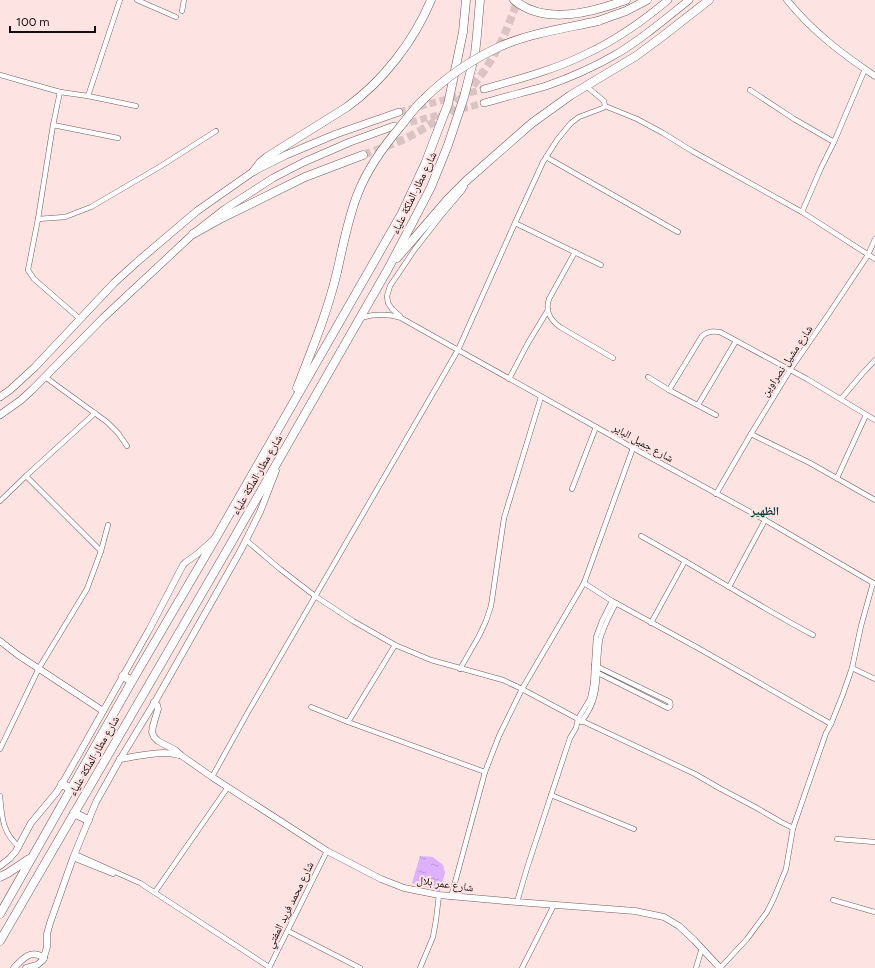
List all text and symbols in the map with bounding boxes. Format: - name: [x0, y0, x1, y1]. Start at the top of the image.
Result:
- scale bar: [10, 8, 95, 34]
- text: 100 m: [16, 15, 50, 29]
- street label: شارع مطار الملكة علياء: [388, 150, 440, 236]
- street label: شارع مشيل نصراوين: [758, 323, 816, 399]
- street label: شارع جميل الباير: [609, 420, 676, 465]
- street label: شارع مطار الملكة علياء: [229, 433, 285, 517]
- district label: الظهير: [750, 504, 779, 518]
- street label: شارع مطار الملكة علياء: [66, 714, 122, 798]
- street label: شارع محمد فريد المفتي: [263, 860, 318, 951]
- street label: شارع عمر بلال: [416, 874, 474, 894]

